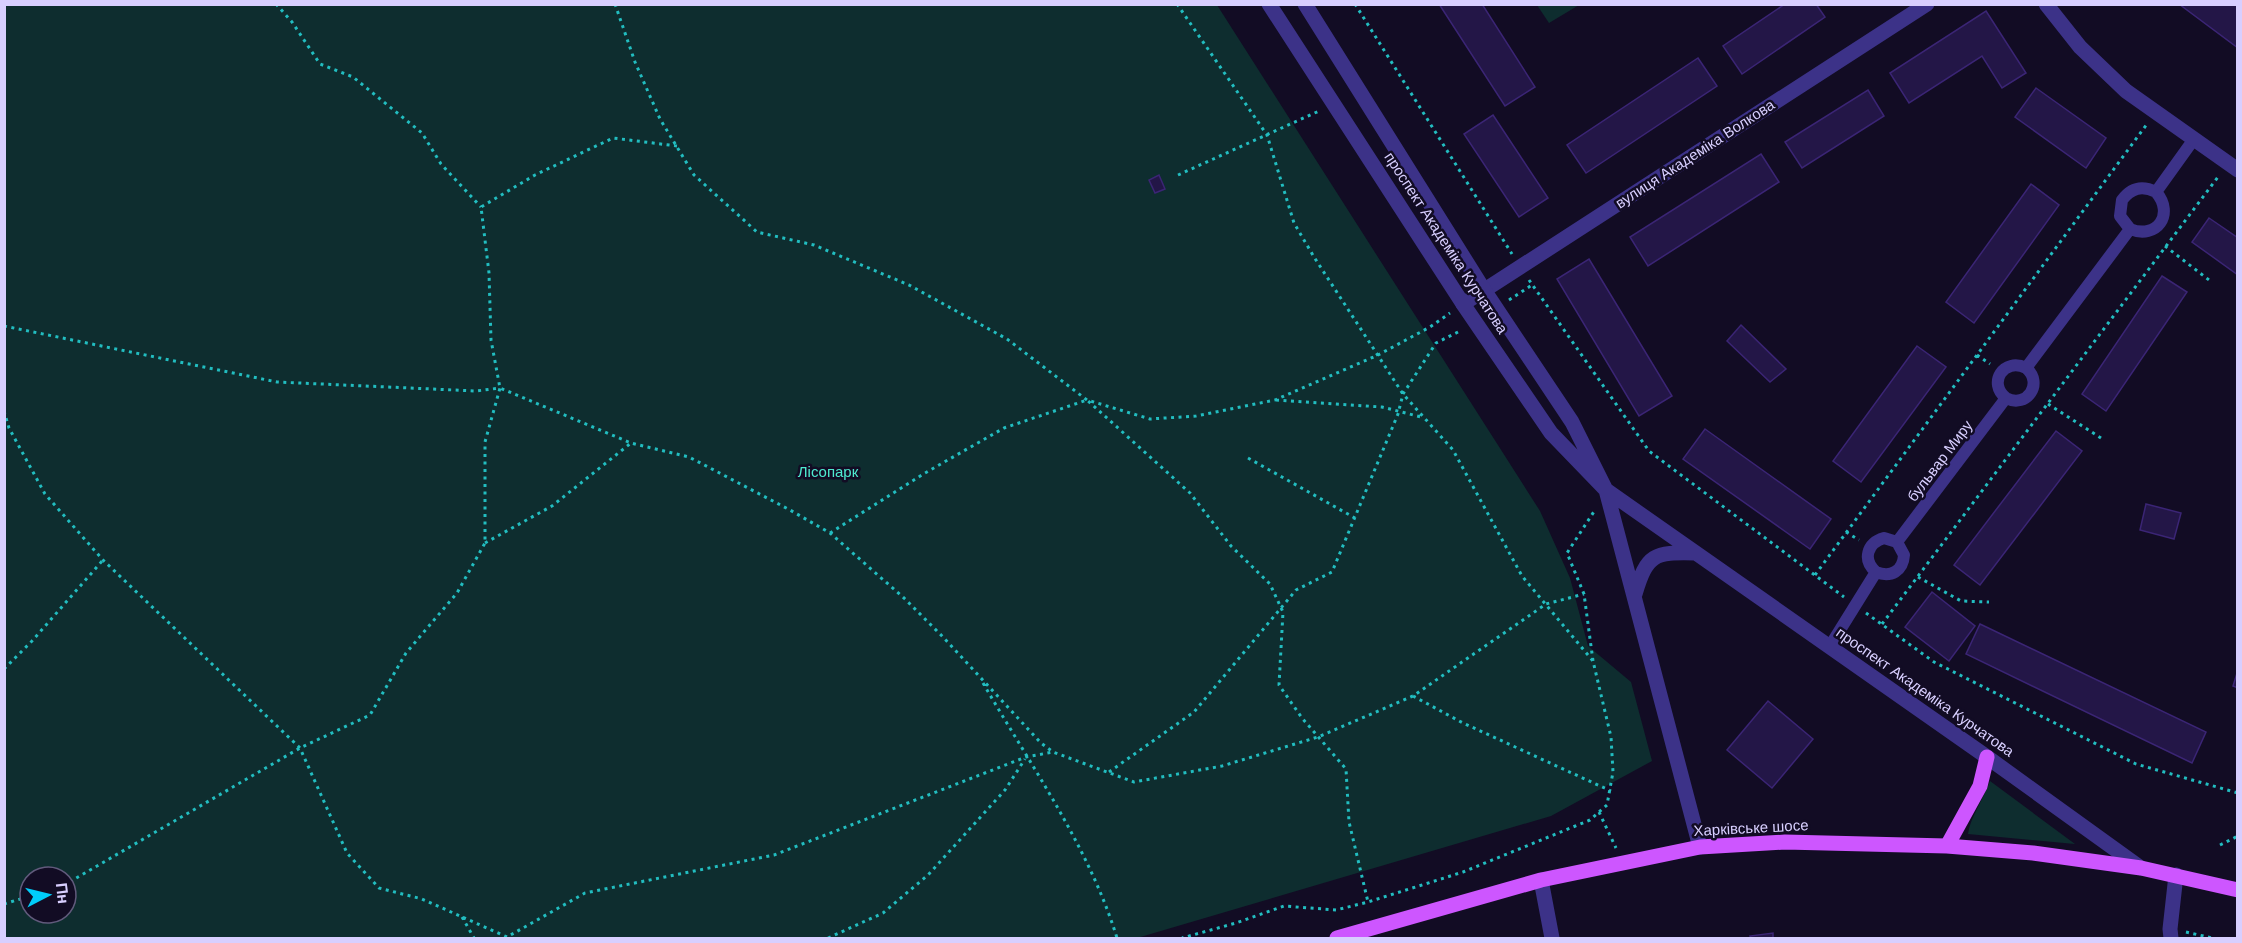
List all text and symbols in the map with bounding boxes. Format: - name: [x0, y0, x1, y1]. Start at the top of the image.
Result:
- street label: вулиця Академіка Волкова: [1612, 95, 1778, 211]
- street label: проспект Академіка Курчатова: [1381, 149, 1512, 337]
- street label: бульвар Миру: [1904, 416, 1976, 505]
- park label: Лісопарк: [798, 463, 859, 480]
- street label: проспект Академіка Курчатова: [1833, 624, 2018, 760]
- street label: Харківське шосе: [1693, 816, 1809, 839]
- north arrow: [18, 865, 78, 925]
- text: Пн: [53, 882, 72, 905]

